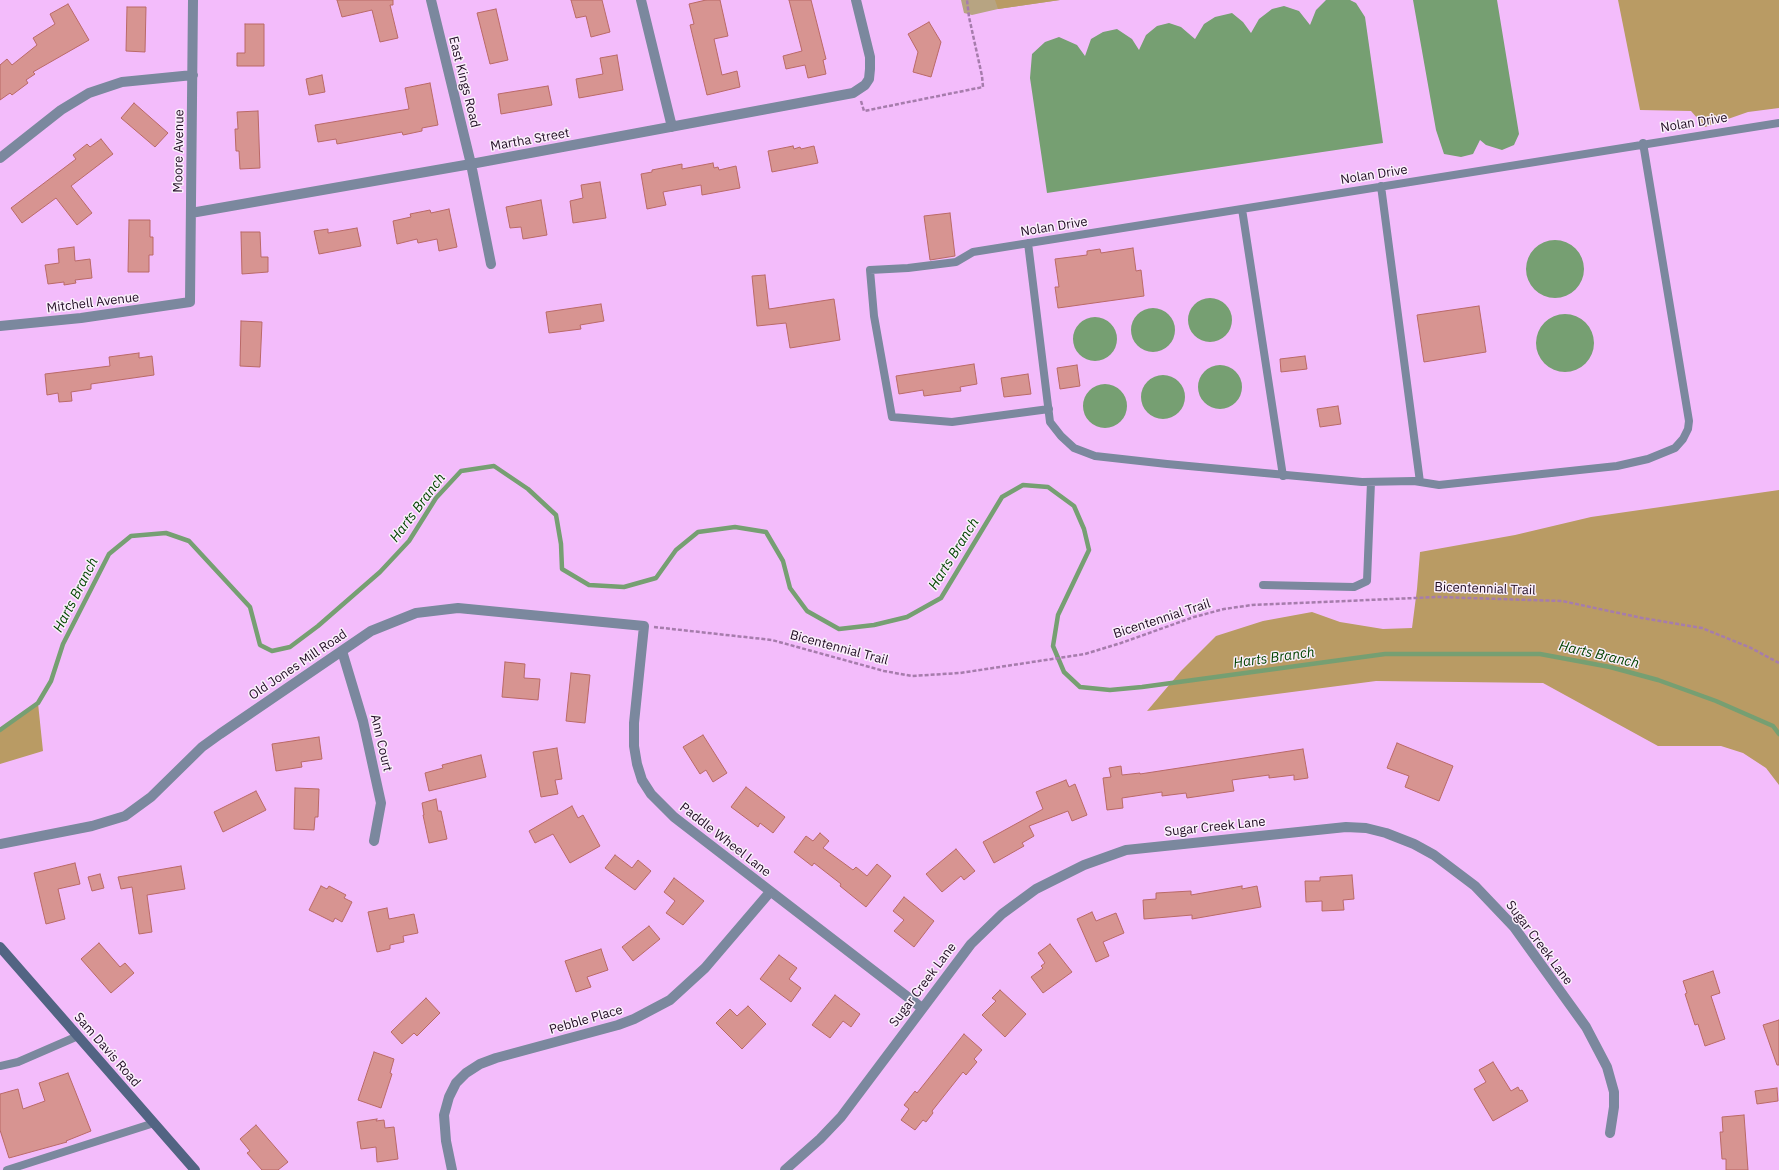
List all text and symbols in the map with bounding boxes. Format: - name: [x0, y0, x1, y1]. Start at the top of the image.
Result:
- street label: East Kings Road: [445, 35, 483, 129]
- street label: Moore Avenue: [170, 109, 188, 193]
- street label: Nolan Drive: [1659, 110, 1729, 136]
- street label: Martha Street: [489, 125, 571, 155]
- street label: Nolan Drive: [1339, 162, 1409, 188]
- street label: Nolan Drive: [1019, 214, 1089, 240]
- street label: Mitchell Avenue: [46, 290, 140, 316]
- water label: Harts Branch: [387, 470, 449, 546]
- water label: Harts Branch: [925, 515, 983, 593]
- water label: Harts Branch: [50, 555, 102, 635]
- street label: Bicentennial Trail: [1434, 579, 1536, 599]
- street label: Bicentennial Trail: [1111, 596, 1213, 642]
- street label: Old Jones Mill Road: [246, 626, 350, 704]
- street label: Bicentennial Trail: [788, 627, 890, 669]
- water label: Harts Branch: [1557, 638, 1641, 672]
- water label: Harts Branch: [1232, 644, 1316, 672]
- street label: Ann Court: [367, 713, 395, 773]
- street label: Paddle Wheel Lane: [676, 800, 774, 880]
- street label: Sugar Creek Lane: [1164, 814, 1266, 840]
- street label: Sugar Creek Lane: [1502, 898, 1576, 988]
- street label: Sugar Creek Lane: [886, 940, 960, 1030]
- street label: Pebble Place: [548, 1002, 624, 1038]
- street label: Sam Davis Road: [70, 1010, 144, 1090]

